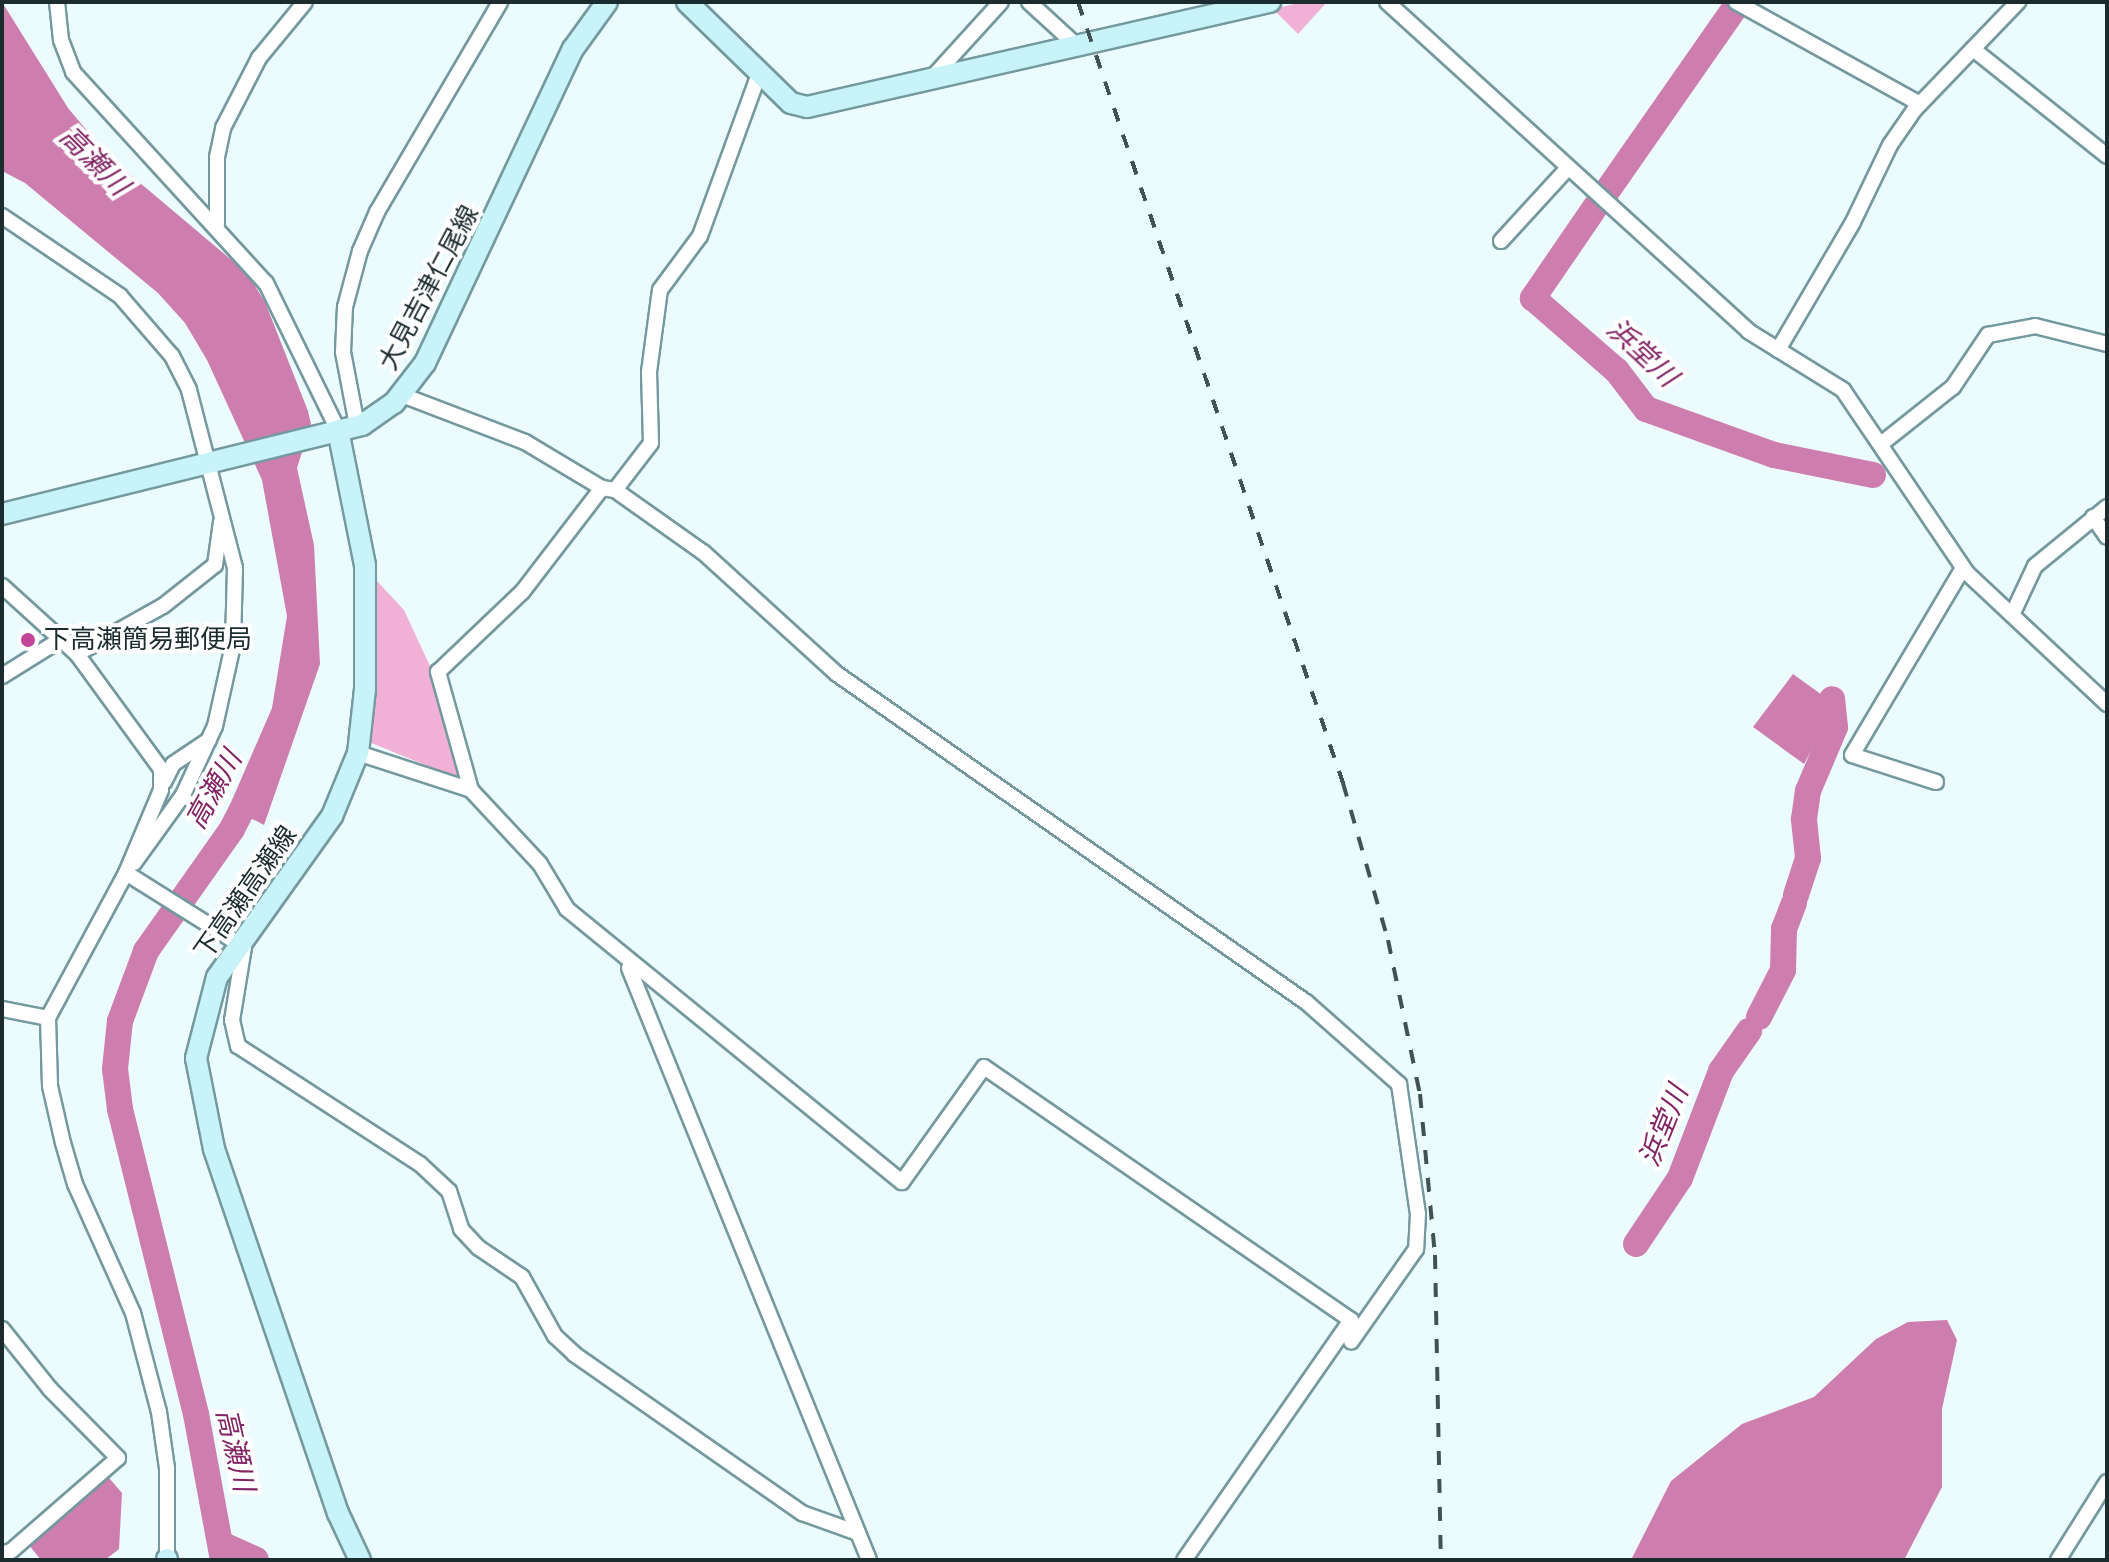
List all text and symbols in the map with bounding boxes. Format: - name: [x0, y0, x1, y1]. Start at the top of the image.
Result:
- water label: 高瀬川: [52, 119, 136, 203]
- street label: 大見吉津仁尾線: [373, 200, 485, 376]
- water label: 浜堂川: [1600, 312, 1684, 394]
- place label: 下高瀬簡易郵便局: [44, 624, 252, 656]
- marker: 下高瀬簡易郵便局: [19, 631, 37, 649]
- water label: 高瀬川: [179, 745, 249, 835]
- street label: 下高瀬高瀬線: [188, 820, 304, 966]
- water label: 浜堂川: [1633, 1081, 1695, 1171]
- water label: 高瀬川: [209, 1405, 261, 1495]

